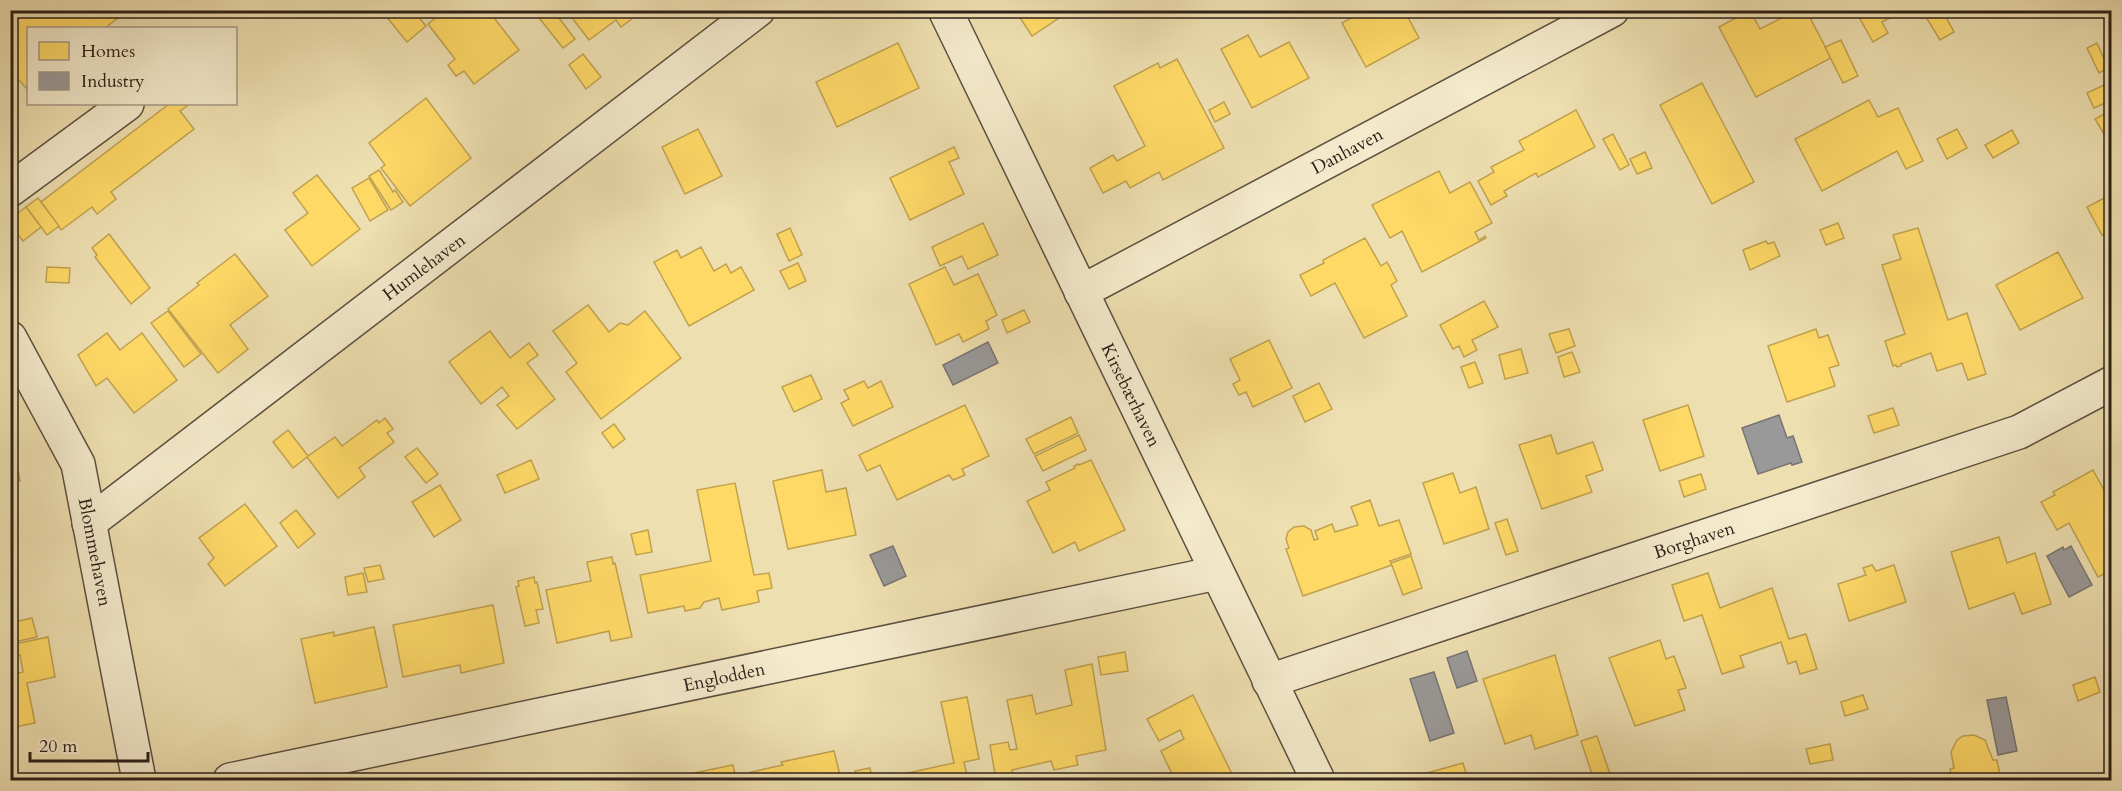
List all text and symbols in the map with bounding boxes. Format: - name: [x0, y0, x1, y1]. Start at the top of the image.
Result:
- legend: [27, 27, 237, 105]
- text: Homes: [81, 39, 135, 64]
- text: Industry: [81, 69, 145, 94]
- street label: Danhaven: [1307, 122, 1388, 181]
- street label: Humlehaven: [378, 227, 472, 307]
- street label: Kirsebærhaven: [1095, 339, 1167, 452]
- street label: Blommehaven: [72, 496, 117, 609]
- street label: Borghaven: [1650, 515, 1739, 565]
- street label: Englodden: [681, 656, 768, 698]
- scale bar: [30, 725, 148, 763]
- text: 20 m: [39, 734, 78, 759]

